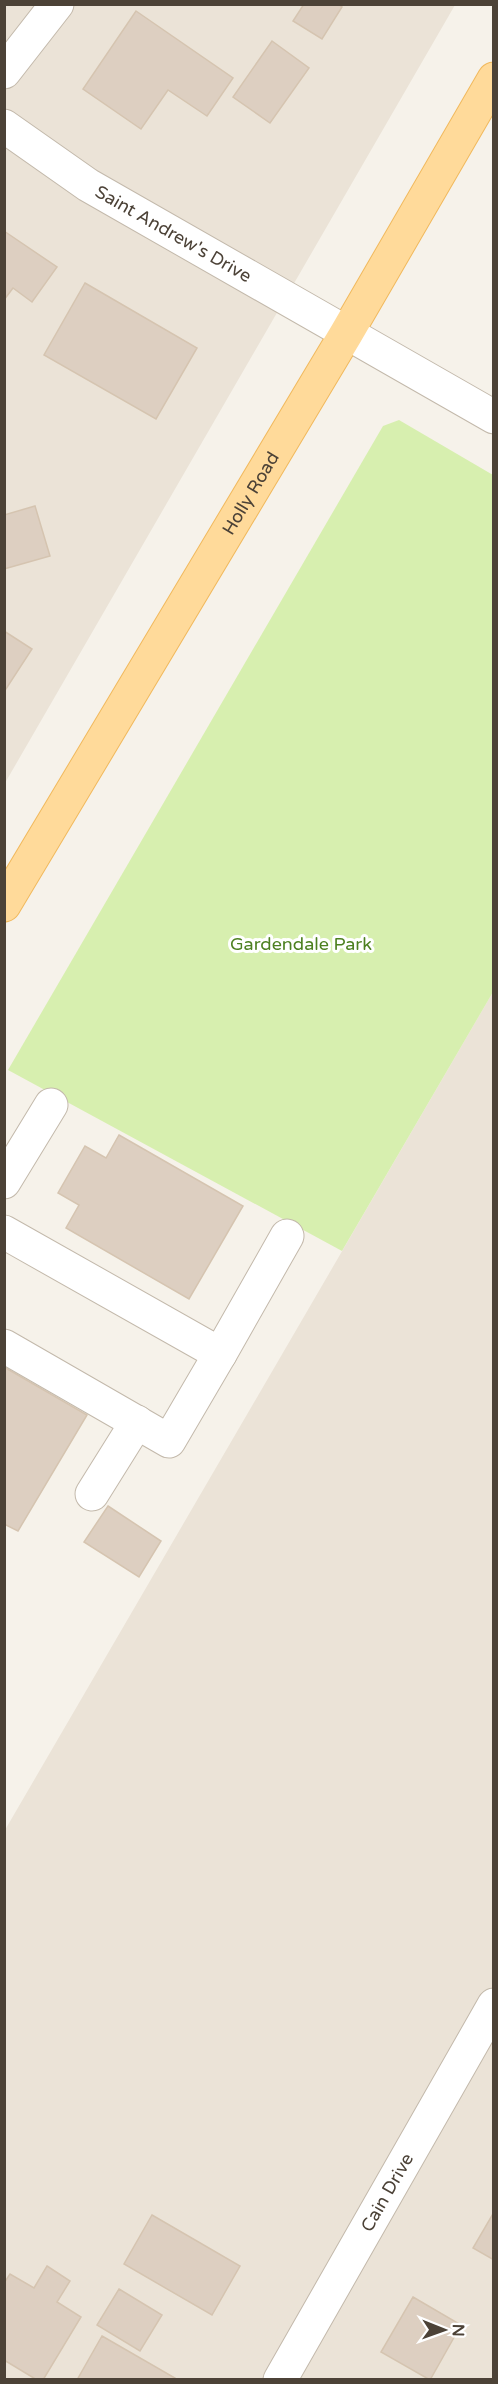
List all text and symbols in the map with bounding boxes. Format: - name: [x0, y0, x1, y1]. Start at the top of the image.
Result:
- street label: Saint Andrew's Drive: [91, 180, 255, 287]
- street label: Holly Road: [217, 448, 284, 539]
- park label: Gardendale Park: [230, 933, 372, 955]
- street label: Cain Drive: [356, 2149, 418, 2236]
- north arrow: [414, 2300, 474, 2360]
- text: N: [448, 2324, 468, 2337]

